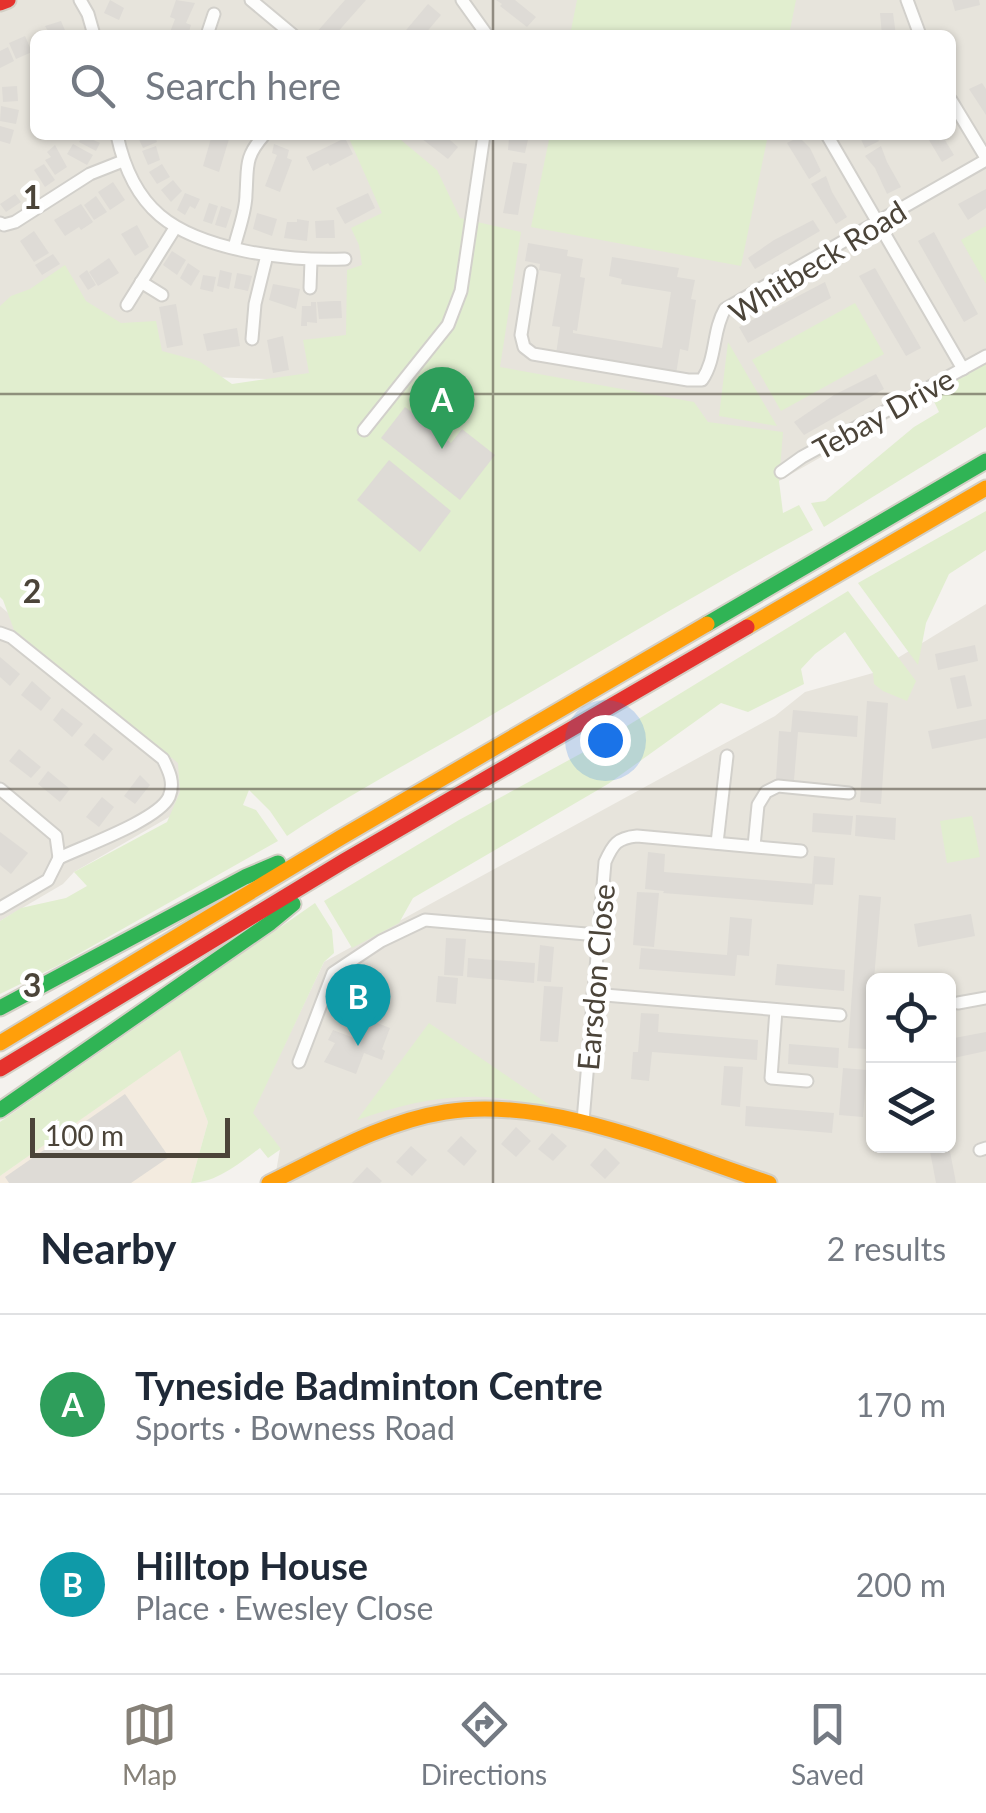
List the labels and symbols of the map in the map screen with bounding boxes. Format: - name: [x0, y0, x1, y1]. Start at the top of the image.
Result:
- text: 1: [23, 177, 41, 216]
- street label: Whitbeck Road: [722, 192, 912, 330]
- street label: Tebay Drive: [806, 360, 960, 466]
- pin: A: [410, 366, 474, 449]
- text: 2: [23, 571, 41, 610]
- your location: [580, 715, 631, 766]
- street label: Earsdon Close: [569, 882, 621, 1072]
- pin: B: [326, 964, 390, 1046]
- text: 3: [23, 965, 41, 1004]
- scale bar: [30, 1113, 230, 1158]

